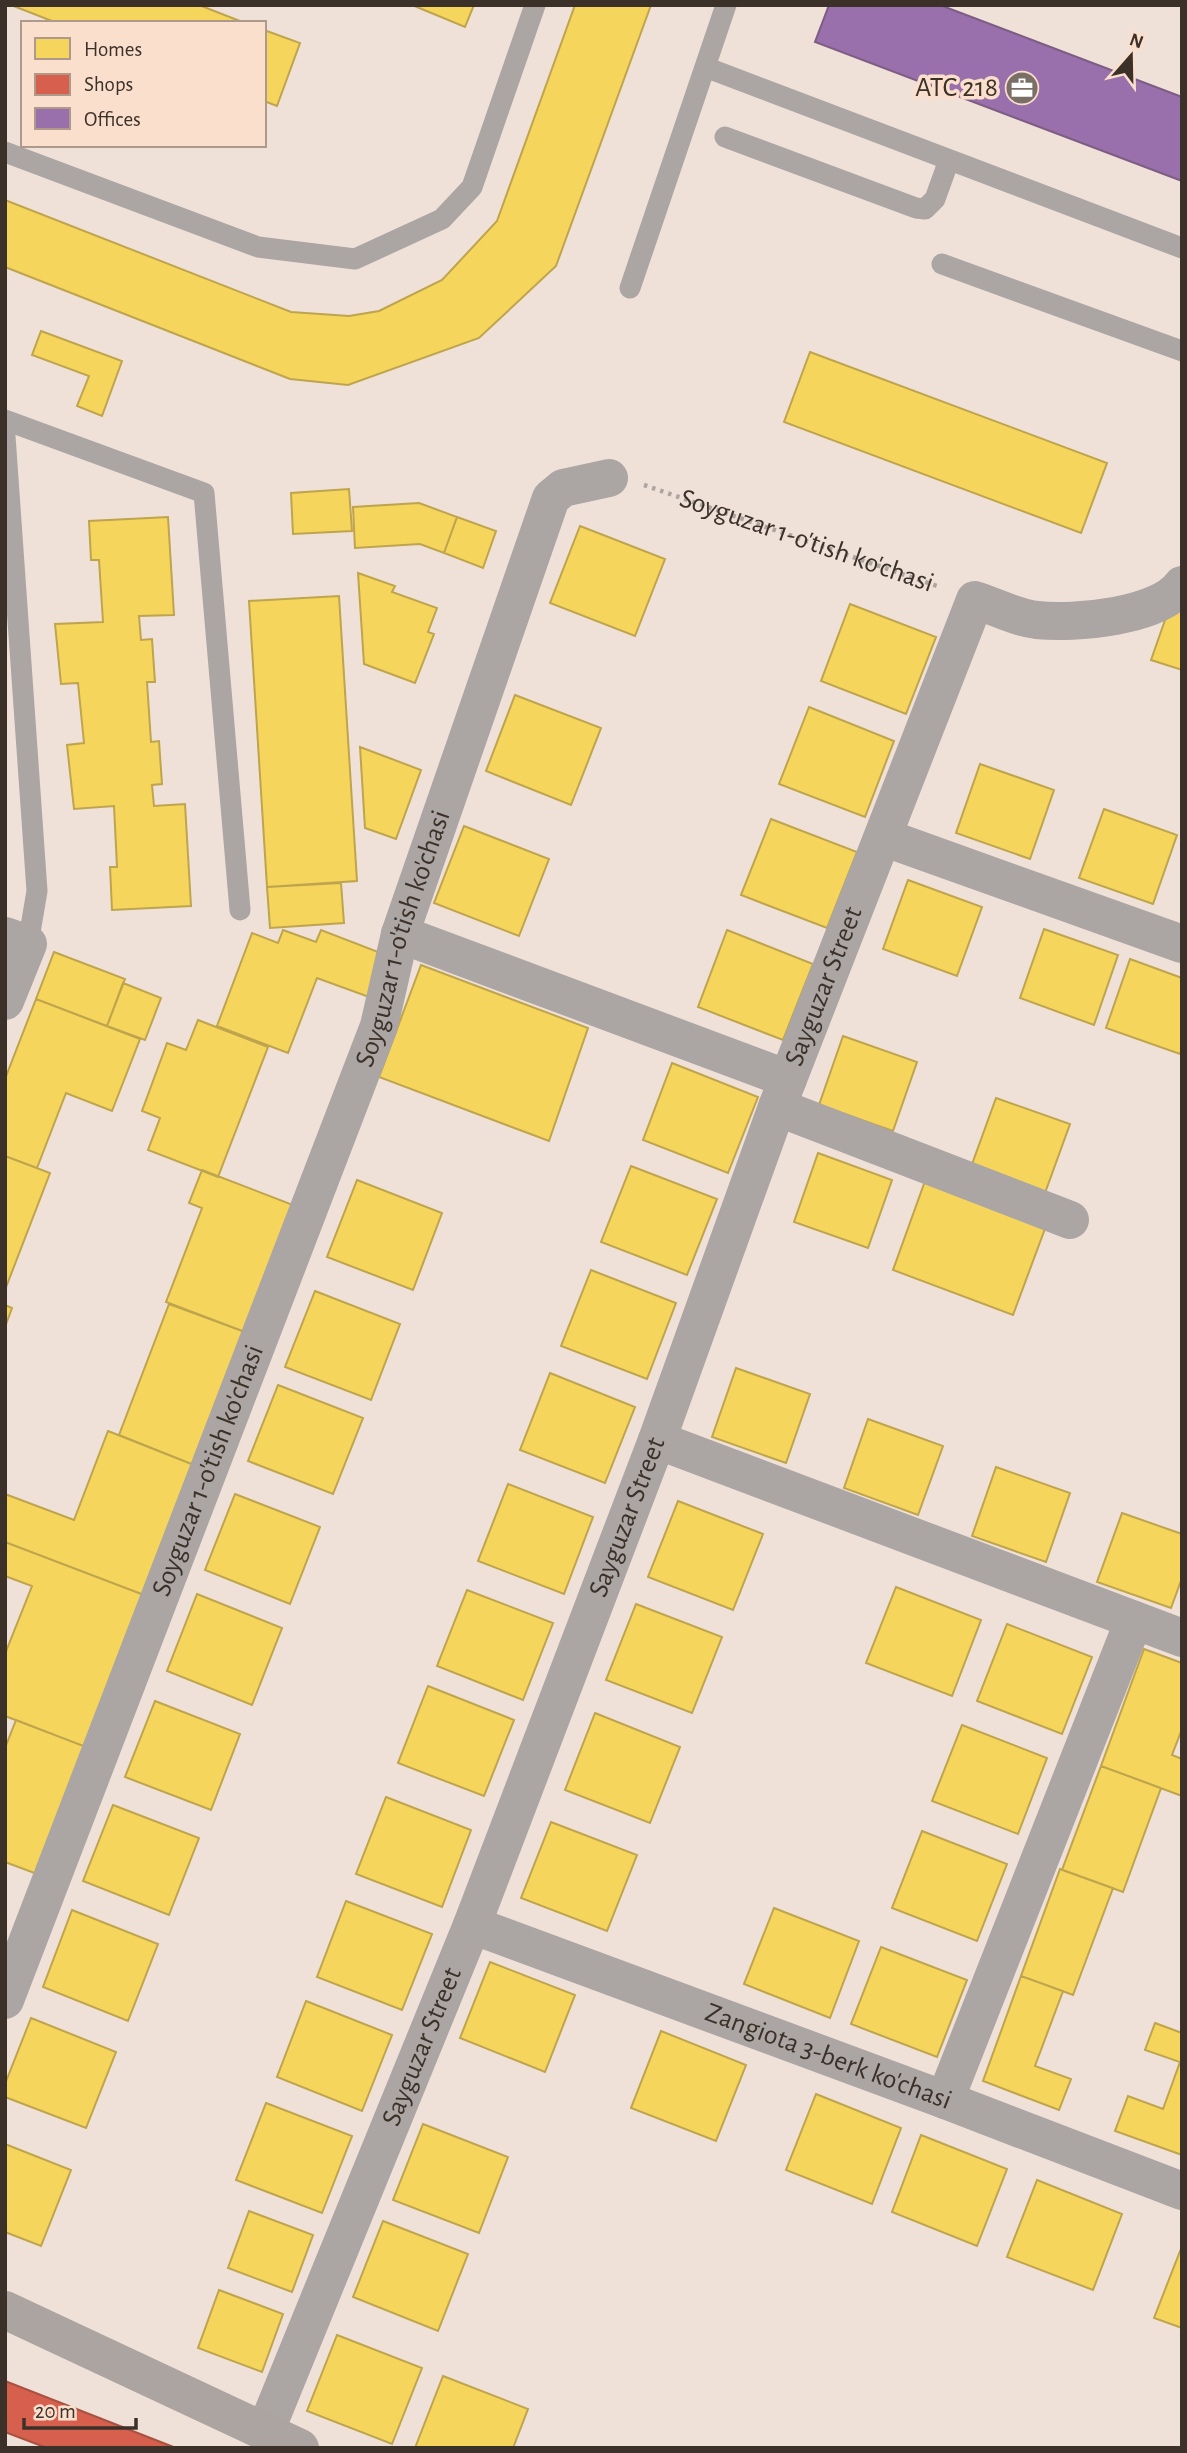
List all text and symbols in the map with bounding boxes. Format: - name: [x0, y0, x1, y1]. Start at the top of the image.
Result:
- legend: [21, 21, 266, 147]
- north arrow: [1096, 21, 1166, 91]
- text: N: [1127, 30, 1146, 53]
- text: Homes: [84, 39, 142, 60]
- office icon: АТС 218: [1003, 69, 1041, 107]
- text: Shops: [84, 74, 133, 95]
- place label: АТС 218: [915, 74, 998, 102]
- text: Offices: [84, 109, 141, 130]
- street label: Soyguzar 1-o'tish ko'chasi: [676, 484, 937, 598]
- street label: Soyguzar 1-o'tish ko'chasi: [351, 807, 456, 1071]
- street label: Sayguzar Street: [780, 903, 868, 1070]
- street label: Soyguzar 1-o'tish ko'chasi: [147, 1341, 269, 1600]
- street label: Sayguzar Street: [584, 1434, 671, 1601]
- street label: Sayguzar Street: [377, 1964, 467, 2130]
- street label: Zangiota 3-berk ko'chasi: [702, 1999, 955, 2115]
- scale bar: [24, 2386, 136, 2430]
- text: 20 m: [35, 2401, 76, 2422]

